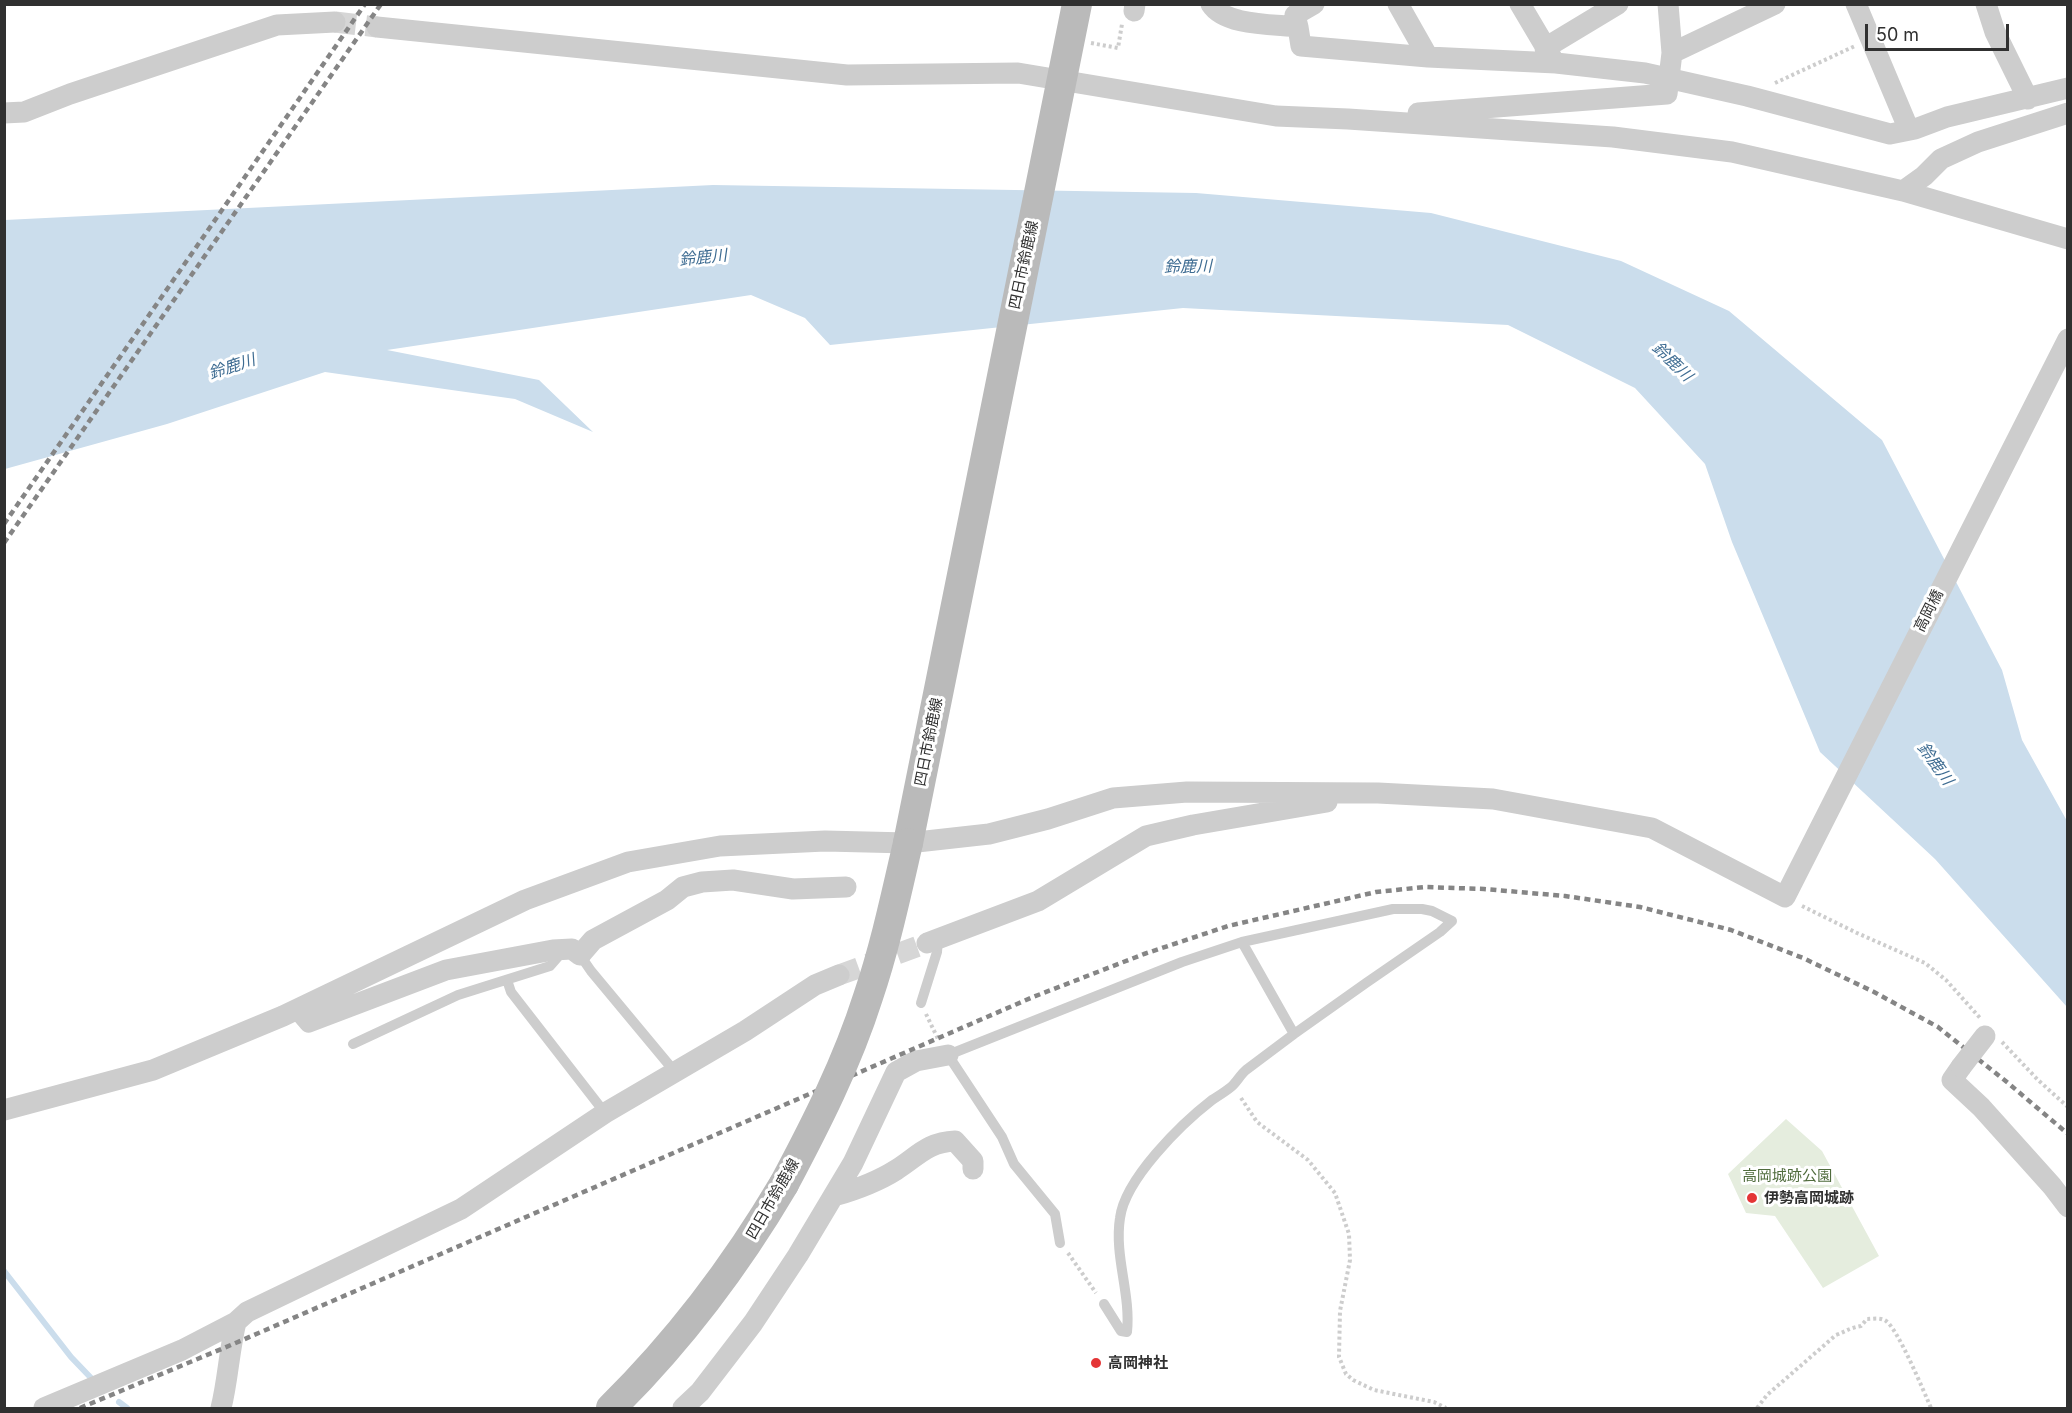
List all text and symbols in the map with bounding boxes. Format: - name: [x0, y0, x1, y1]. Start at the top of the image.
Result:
- scale bar: [1868, 12, 2012, 50]
- text: 50 m: [1876, 24, 1919, 45]
- street label: 四日市鈴鹿線: [1006, 219, 1042, 311]
- water label: 鈴鹿川: [678, 246, 728, 270]
- water label: 鈴鹿川: [1164, 257, 1212, 277]
- water label: 鈴鹿川: [1648, 338, 1696, 386]
- water label: 鈴鹿川: [206, 350, 258, 384]
- street label: 高岡橋: [1911, 587, 1947, 635]
- street label: 四日市鈴鹿線: [912, 696, 946, 788]
- water label: 鈴鹿川: [1913, 739, 1957, 789]
- street label: 四日市鈴鹿線: [743, 1156, 803, 1242]
- park label: 高岡城跡公園: [1742, 1167, 1832, 1185]
- place label: 伊勢高岡城跡: [1764, 1189, 1854, 1207]
- marker: 伊勢高岡城跡: [1745, 1191, 1759, 1205]
- place label: 高岡神社: [1108, 1354, 1168, 1372]
- marker: 高岡神社: [1089, 1356, 1103, 1370]

